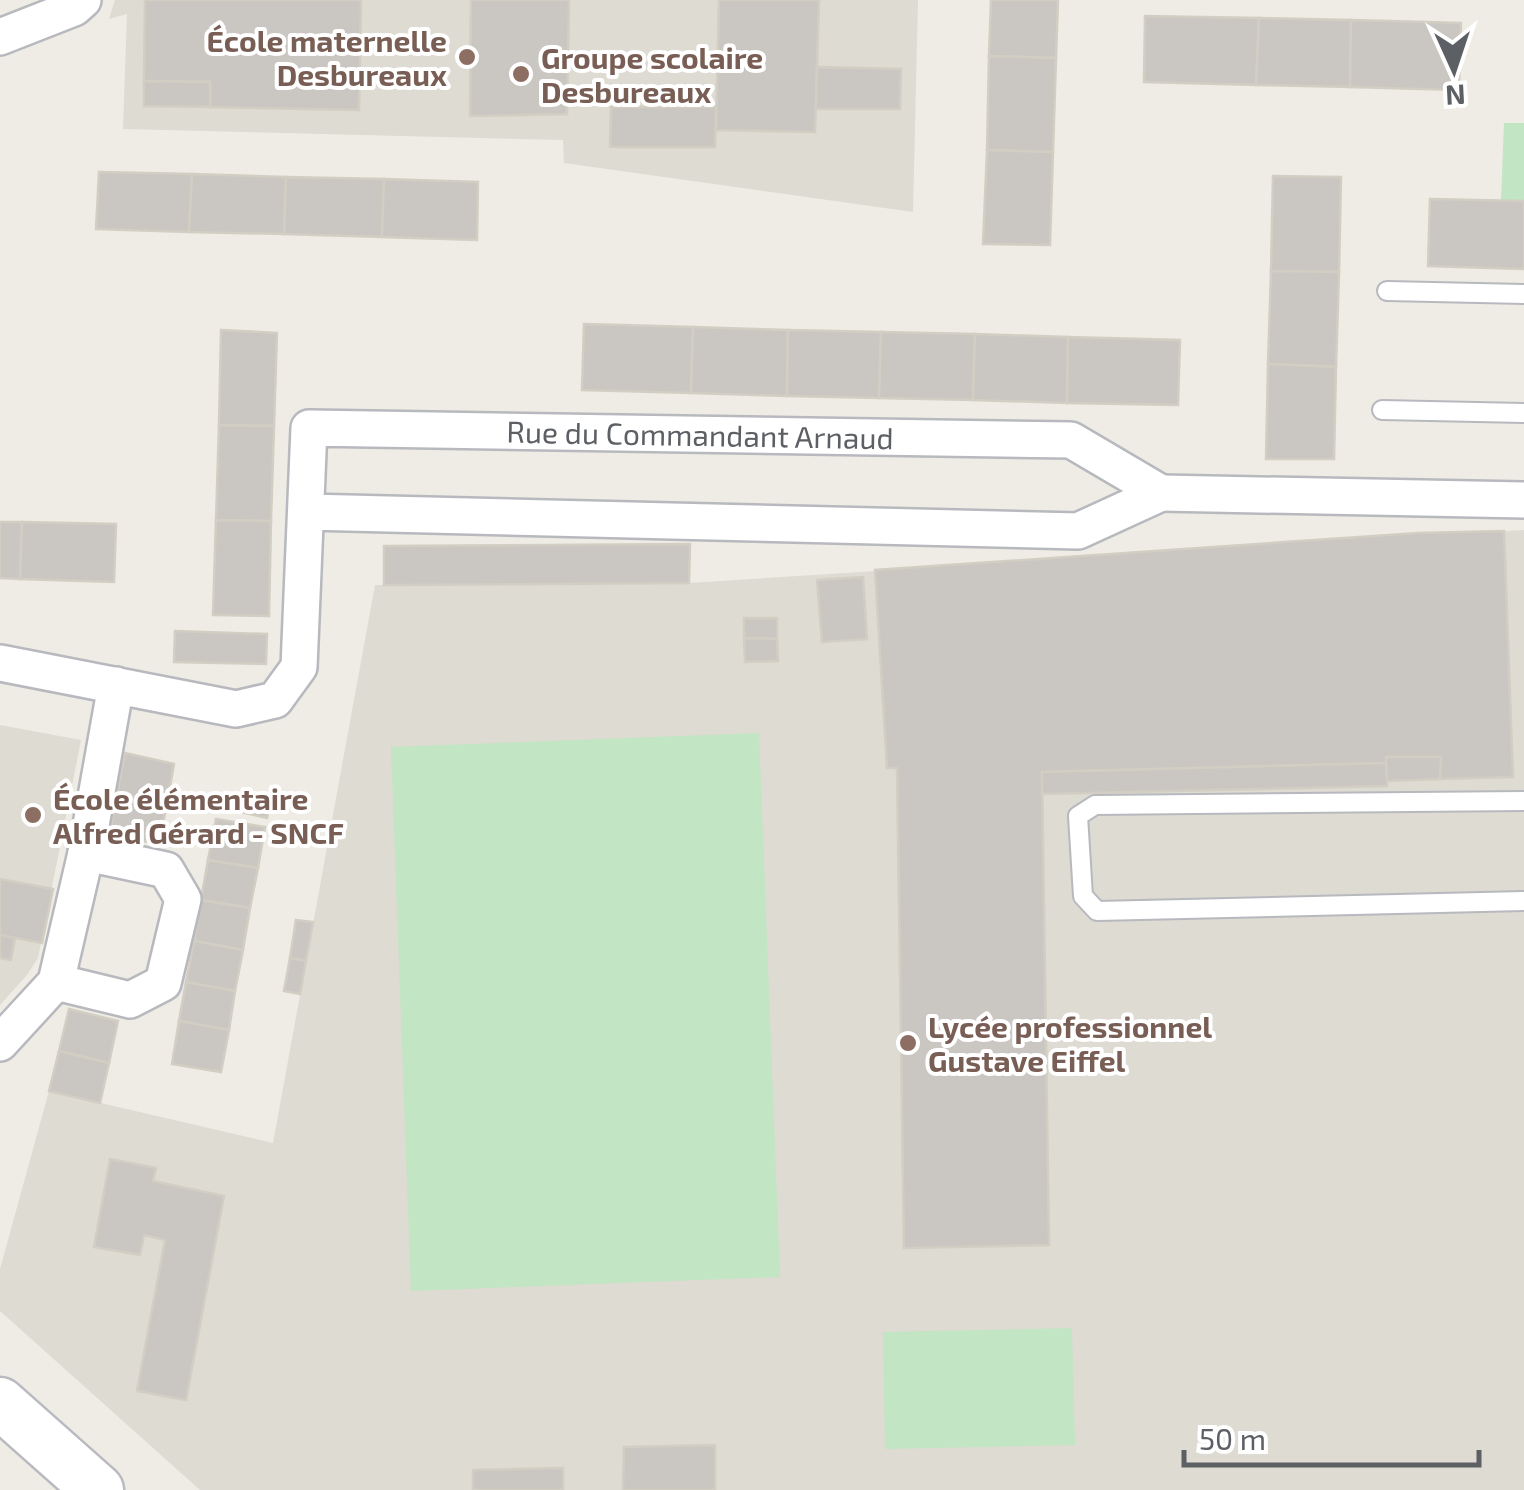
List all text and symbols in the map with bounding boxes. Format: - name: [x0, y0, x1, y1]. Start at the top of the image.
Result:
- north arrow: [1404, 20, 1504, 120]
- place label: École maternelle Desbureaux: [207, 22, 447, 92]
- place label: Groupe scolaire Desbureaux: [541, 39, 763, 109]
- marker: École maternelle Desbureaux: [456, 46, 478, 68]
- marker: Groupe scolaire Desbureaux: [510, 63, 532, 85]
- text: N: [1444, 78, 1466, 113]
- street label: Rue du Commandant Arnaud: [506, 413, 894, 455]
- place label: École élémentaire Alfred Gérard - SNCF: [53, 780, 344, 850]
- marker: École élémentaire Alfred Gérard - SNCF: [22, 804, 44, 826]
- place label: Lycée professionnel Gustave Eiffel: [928, 1008, 1212, 1078]
- marker: Lycée professionnel Gustave Eiffel: [897, 1032, 919, 1054]
- scale bar: [1184, 1405, 1479, 1467]
- text: 50 m: [1199, 1420, 1266, 1456]

